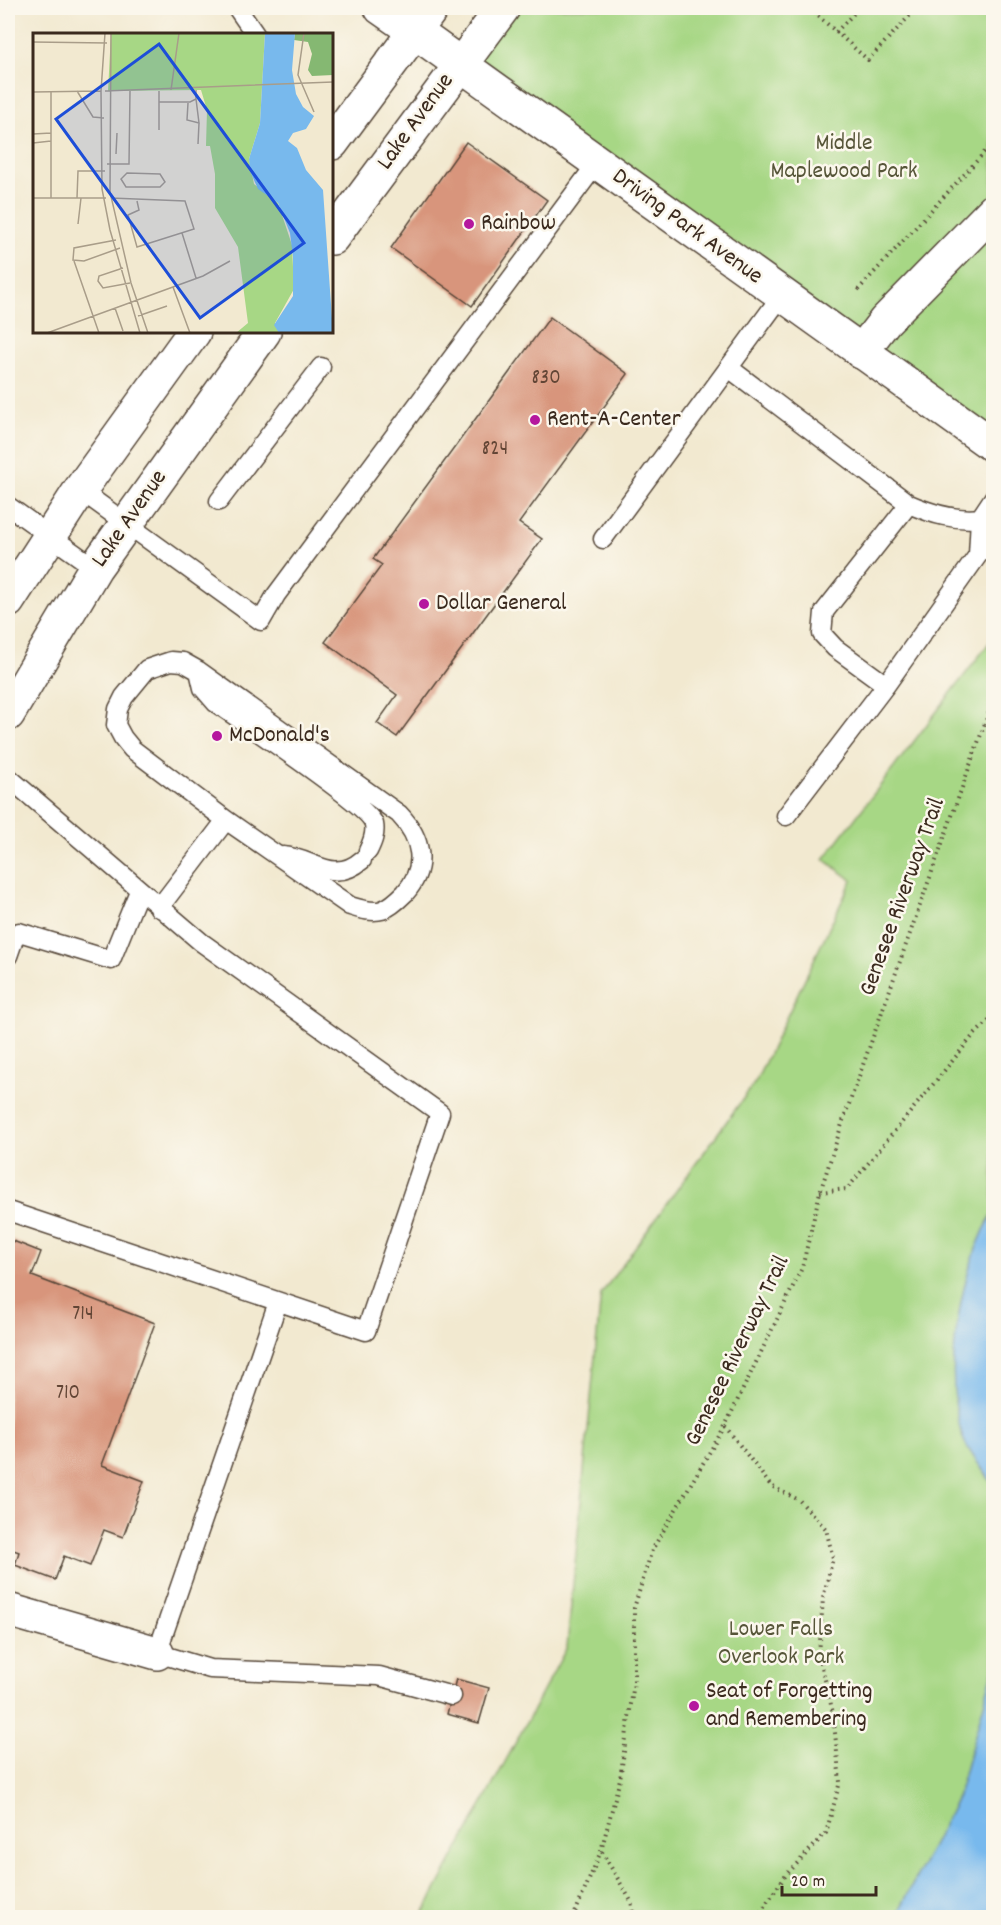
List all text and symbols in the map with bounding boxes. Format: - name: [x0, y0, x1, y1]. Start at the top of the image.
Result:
- inset map: [33, 33, 333, 333]
- street label: Lake Avenue: [369, 66, 463, 178]
- park label: Middle Maplewood Park: [770, 127, 918, 189]
- street label: Driving Park Avenue: [605, 161, 769, 293]
- place label: Rainbow: [481, 207, 556, 241]
- marker: Rainbow: [462, 217, 476, 231]
- house number: 830: [531, 364, 561, 394]
- place label: Rent-A-Center: [547, 403, 681, 437]
- marker: Rent-A-Center: [528, 413, 542, 427]
- house number: 824: [482, 435, 508, 465]
- street label: Lake Avenue: [84, 463, 176, 575]
- place label: Dollar General: [436, 587, 567, 621]
- marker: Dollar General: [417, 597, 431, 611]
- place label: McDonald's: [229, 719, 330, 753]
- marker: McDonald's: [210, 729, 224, 743]
- street label: Genesee Riverway Trail: [851, 793, 955, 1001]
- street label: Genesee Riverway Trail: [677, 1250, 799, 1452]
- house number: 714: [72, 1300, 94, 1330]
- house number: 710: [56, 1379, 80, 1409]
- park label: Lower Falls Overlook Park: [718, 1613, 844, 1675]
- place label: Seat of Forgetting and Remembering: [706, 1675, 872, 1737]
- marker: Seat of Forgetting and Remembering: [687, 1699, 701, 1713]
- scale bar: [782, 1859, 876, 1897]
- text: 20 m: [791, 1870, 825, 1895]

